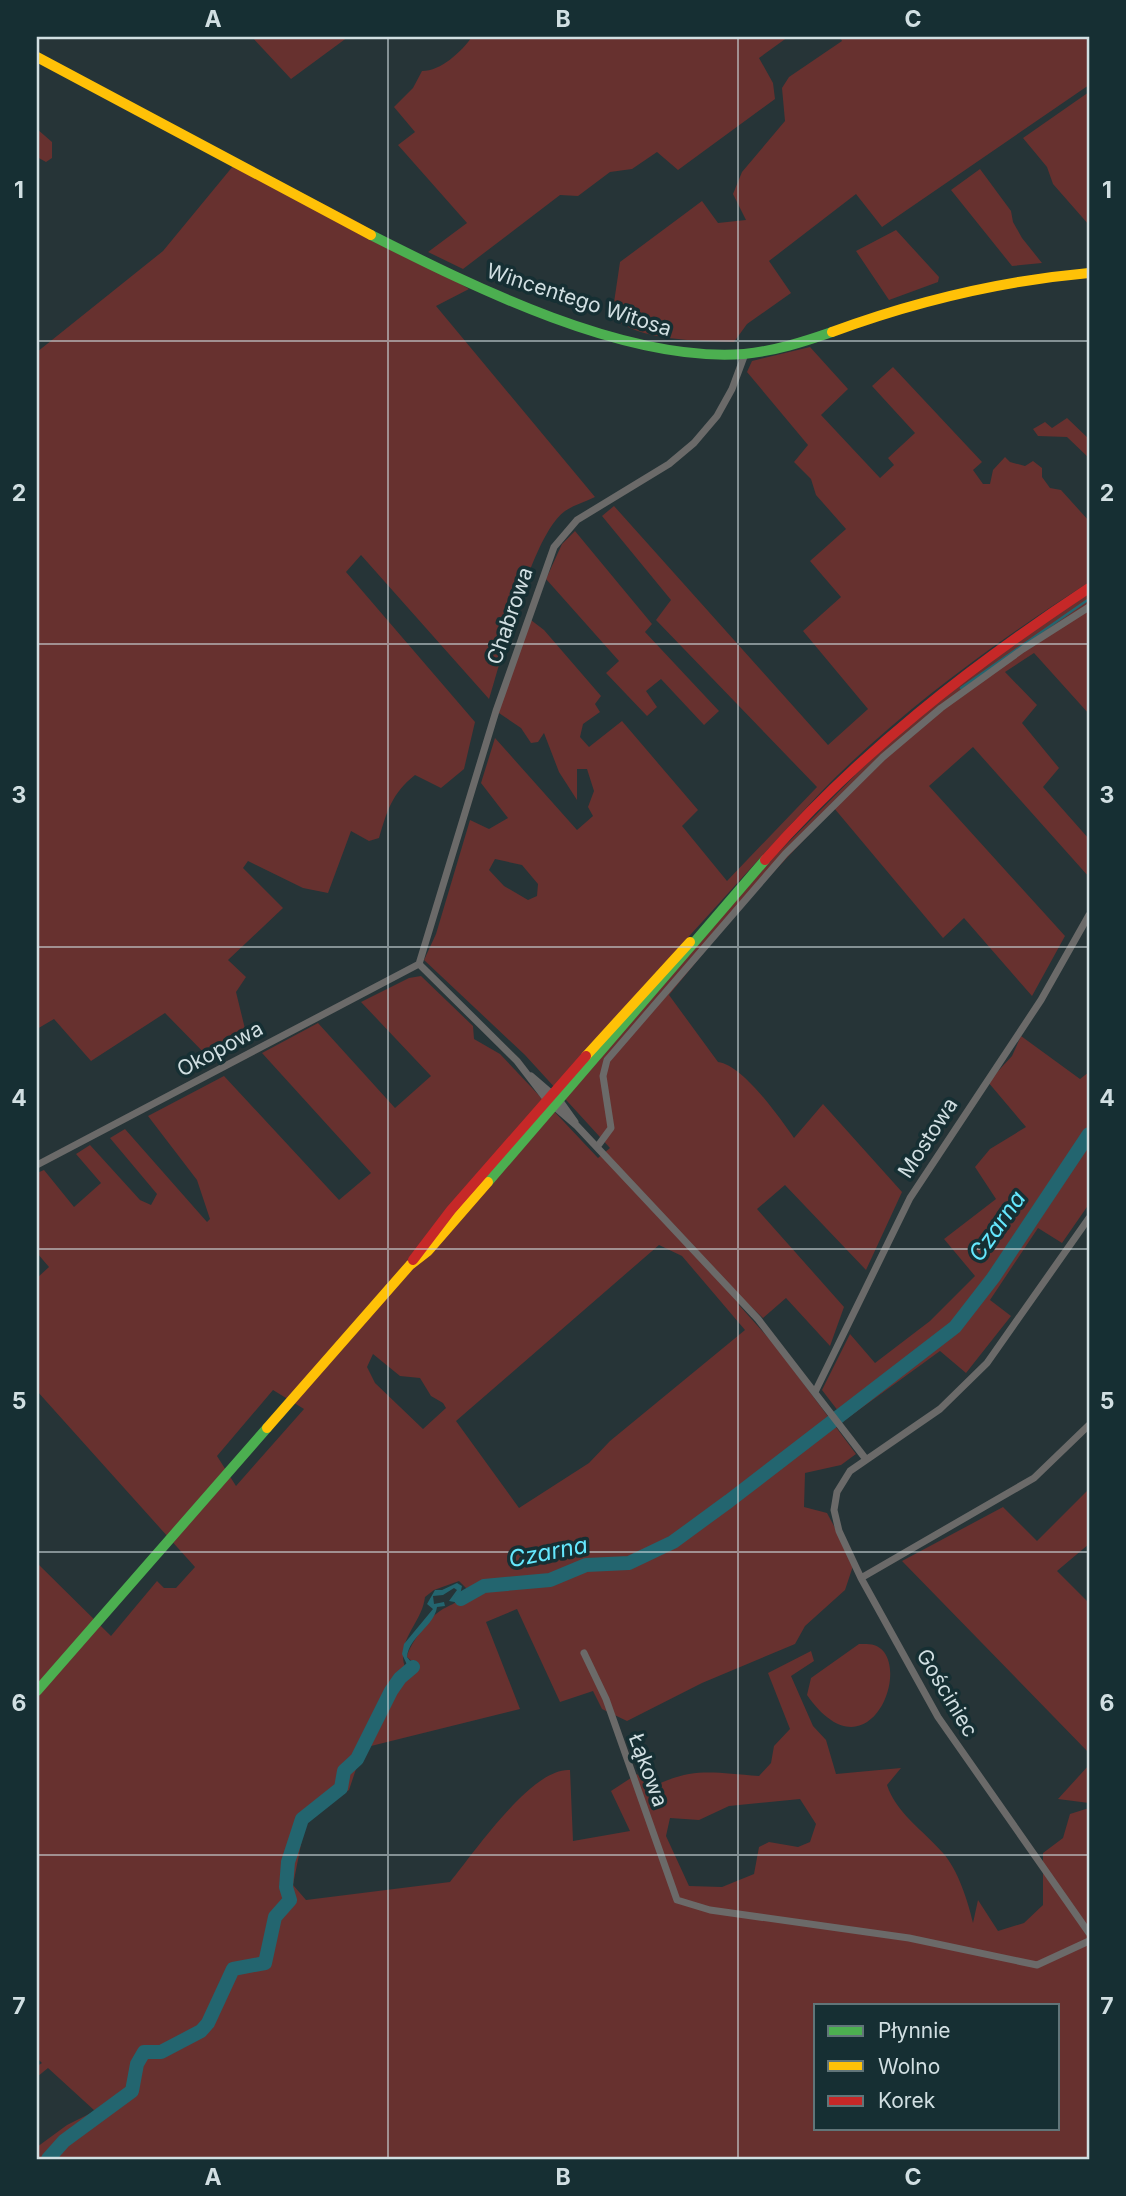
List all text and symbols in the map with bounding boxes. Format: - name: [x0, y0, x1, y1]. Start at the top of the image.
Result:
- text: A: [204, 5, 222, 33]
- text: B: [555, 5, 571, 33]
- text: C: [904, 5, 922, 33]
- text: 1: [14, 176, 24, 204]
- text: 1: [1102, 176, 1112, 204]
- street label: Wincentego Witosa: [483, 258, 675, 341]
- text: 2: [12, 479, 26, 507]
- text: 2: [1100, 479, 1114, 507]
- street label: Chabrowa: [481, 564, 538, 668]
- text: 3: [12, 781, 26, 809]
- text: 3: [1100, 781, 1114, 809]
- street label: Okopowa: [173, 1016, 267, 1082]
- text: 4: [11, 1084, 27, 1112]
- text: 4: [1099, 1084, 1115, 1112]
- street label: Mostowa: [892, 1093, 963, 1182]
- water label: Czarna: [963, 1185, 1031, 1267]
- text: 5: [12, 1387, 26, 1415]
- text: 5: [1100, 1387, 1114, 1415]
- water label: Czarna: [506, 1531, 590, 1573]
- street label: Gościniec: [911, 1644, 983, 1741]
- text: 6: [12, 1689, 26, 1717]
- text: 6: [1100, 1689, 1114, 1717]
- street label: Łąkowa: [624, 1730, 673, 1810]
- text: 7: [12, 1992, 26, 2020]
- text: 7: [1100, 1992, 1114, 2020]
- legend: [814, 2004, 1060, 2130]
- text: Płynnie: [878, 2018, 951, 2043]
- text: Wolno: [878, 2054, 940, 2079]
- text: Korek: [878, 2088, 936, 2113]
- text: A: [204, 2163, 222, 2191]
- text: B: [555, 2163, 571, 2191]
- text: C: [904, 2163, 922, 2191]

